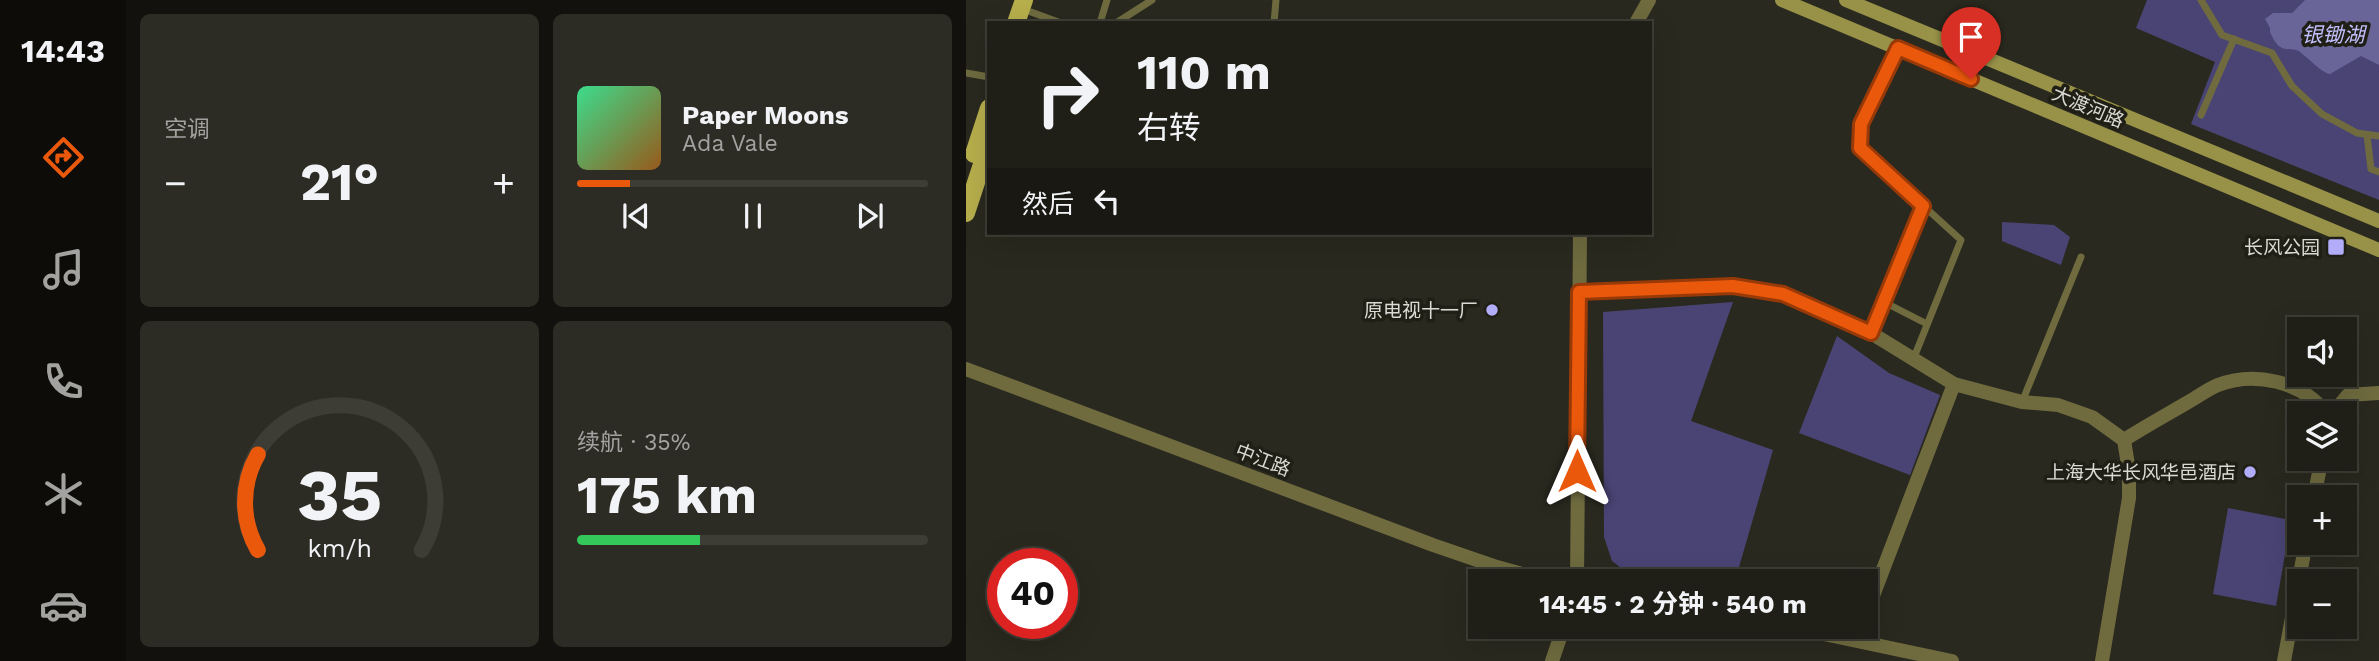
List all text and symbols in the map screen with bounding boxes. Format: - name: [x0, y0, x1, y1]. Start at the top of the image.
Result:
- pin: [1941, 7, 2001, 79]
- icon: arrive: [1952, 18, 1990, 56]
- water label: 银锄湖: [2302, 22, 2367, 47]
- text: 14:43: [21, 32, 105, 70]
- text: 110 m: [1137, 43, 1271, 101]
- icon: right: [1022, 49, 1113, 140]
- street label: 大渡河路: [2049, 82, 2127, 132]
- text: Paper Moons: [682, 100, 849, 130]
- text: 右转: [1137, 109, 1201, 147]
- text: 空调: [164, 116, 210, 143]
- text: Ada Vale: [682, 130, 778, 157]
- icon: directions: [39, 133, 88, 182]
- text: 21°: [300, 152, 379, 213]
- text: −: [164, 161, 187, 205]
- text: +: [492, 161, 515, 205]
- icon: left: [1088, 182, 1126, 220]
- text: 然后: [1022, 189, 1074, 219]
- icon: previous: [617, 197, 655, 235]
- icon: pause: [734, 197, 772, 235]
- icon: next: [851, 197, 889, 235]
- place label: 长风公园: [2244, 236, 2320, 259]
- marker: 长风公园: [2326, 237, 2346, 257]
- icon: music: [39, 245, 88, 294]
- place label: 原电视十一厂: [1364, 299, 1478, 322]
- marker: 原电视十一厂: [1484, 302, 1500, 318]
- map controls: [2287, 317, 2357, 639]
- button: sound: [2287, 317, 2357, 387]
- icon: phone: [39, 357, 88, 406]
- button: layers: [2287, 401, 2357, 471]
- text: 续航 · 35%: [577, 429, 690, 456]
- position arrow: [1540, 434, 1614, 508]
- street label: 中江路: [1232, 439, 1294, 481]
- text: 35: [297, 452, 382, 538]
- place label: 上海大华长风华邑酒店: [2046, 461, 2236, 484]
- marker: 上海大华长风华邑酒店: [2242, 464, 2258, 480]
- text: 175 km: [577, 465, 757, 526]
- icon: climate: [39, 469, 88, 518]
- button: +: [2287, 485, 2357, 555]
- text: km/h: [307, 534, 372, 563]
- speed limit sign: 40: [987, 548, 1078, 639]
- button: −: [2287, 569, 2357, 639]
- icon: car: [39, 581, 88, 630]
- text: 14:45 · 2 分钟 · 540 m: [1539, 589, 1807, 619]

